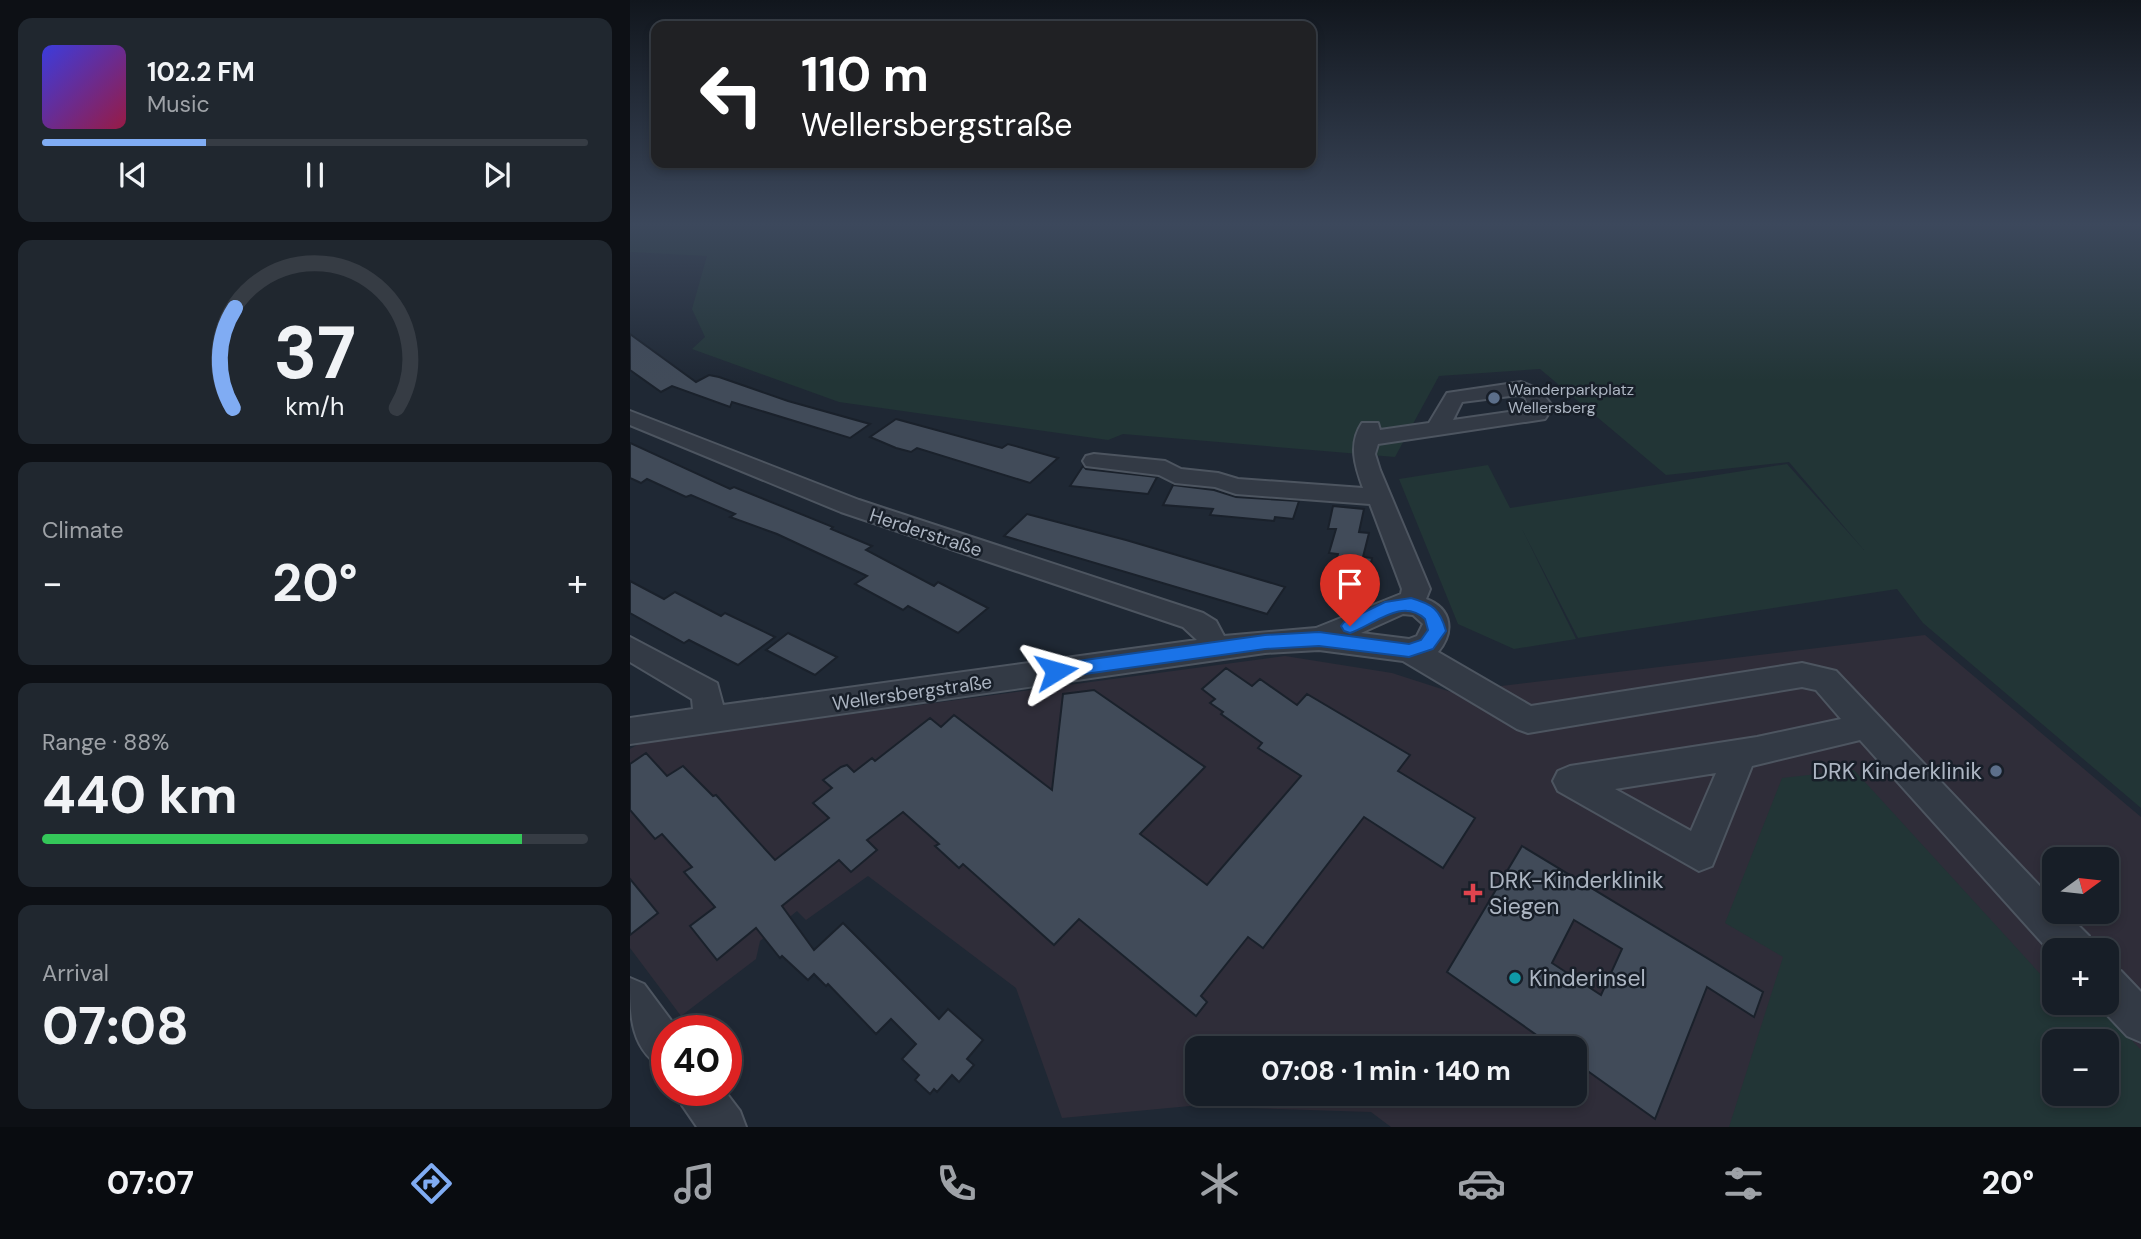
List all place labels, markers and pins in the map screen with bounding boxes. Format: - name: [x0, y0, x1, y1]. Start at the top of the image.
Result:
- place label: Wanderparkplatz Wellersberg: [1508, 379, 1634, 418]
- marker: Wanderparkplatz Wellersberg: [1486, 390, 1502, 406]
- pin: [1320, 554, 1380, 626]
- place label: DRK Kinderklinik: [1812, 756, 1982, 786]
- marker: DRK Kinderklinik: [1988, 763, 2004, 779]
- place label: DRK-Kinderklinik Siegen: [1489, 865, 1664, 921]
- marker: DRK-Kinderklinik Siegen: [1463, 883, 1483, 903]
- place label: Kinderinsel: [1529, 963, 1646, 993]
- marker: Kinderinsel: [1507, 970, 1523, 986]

